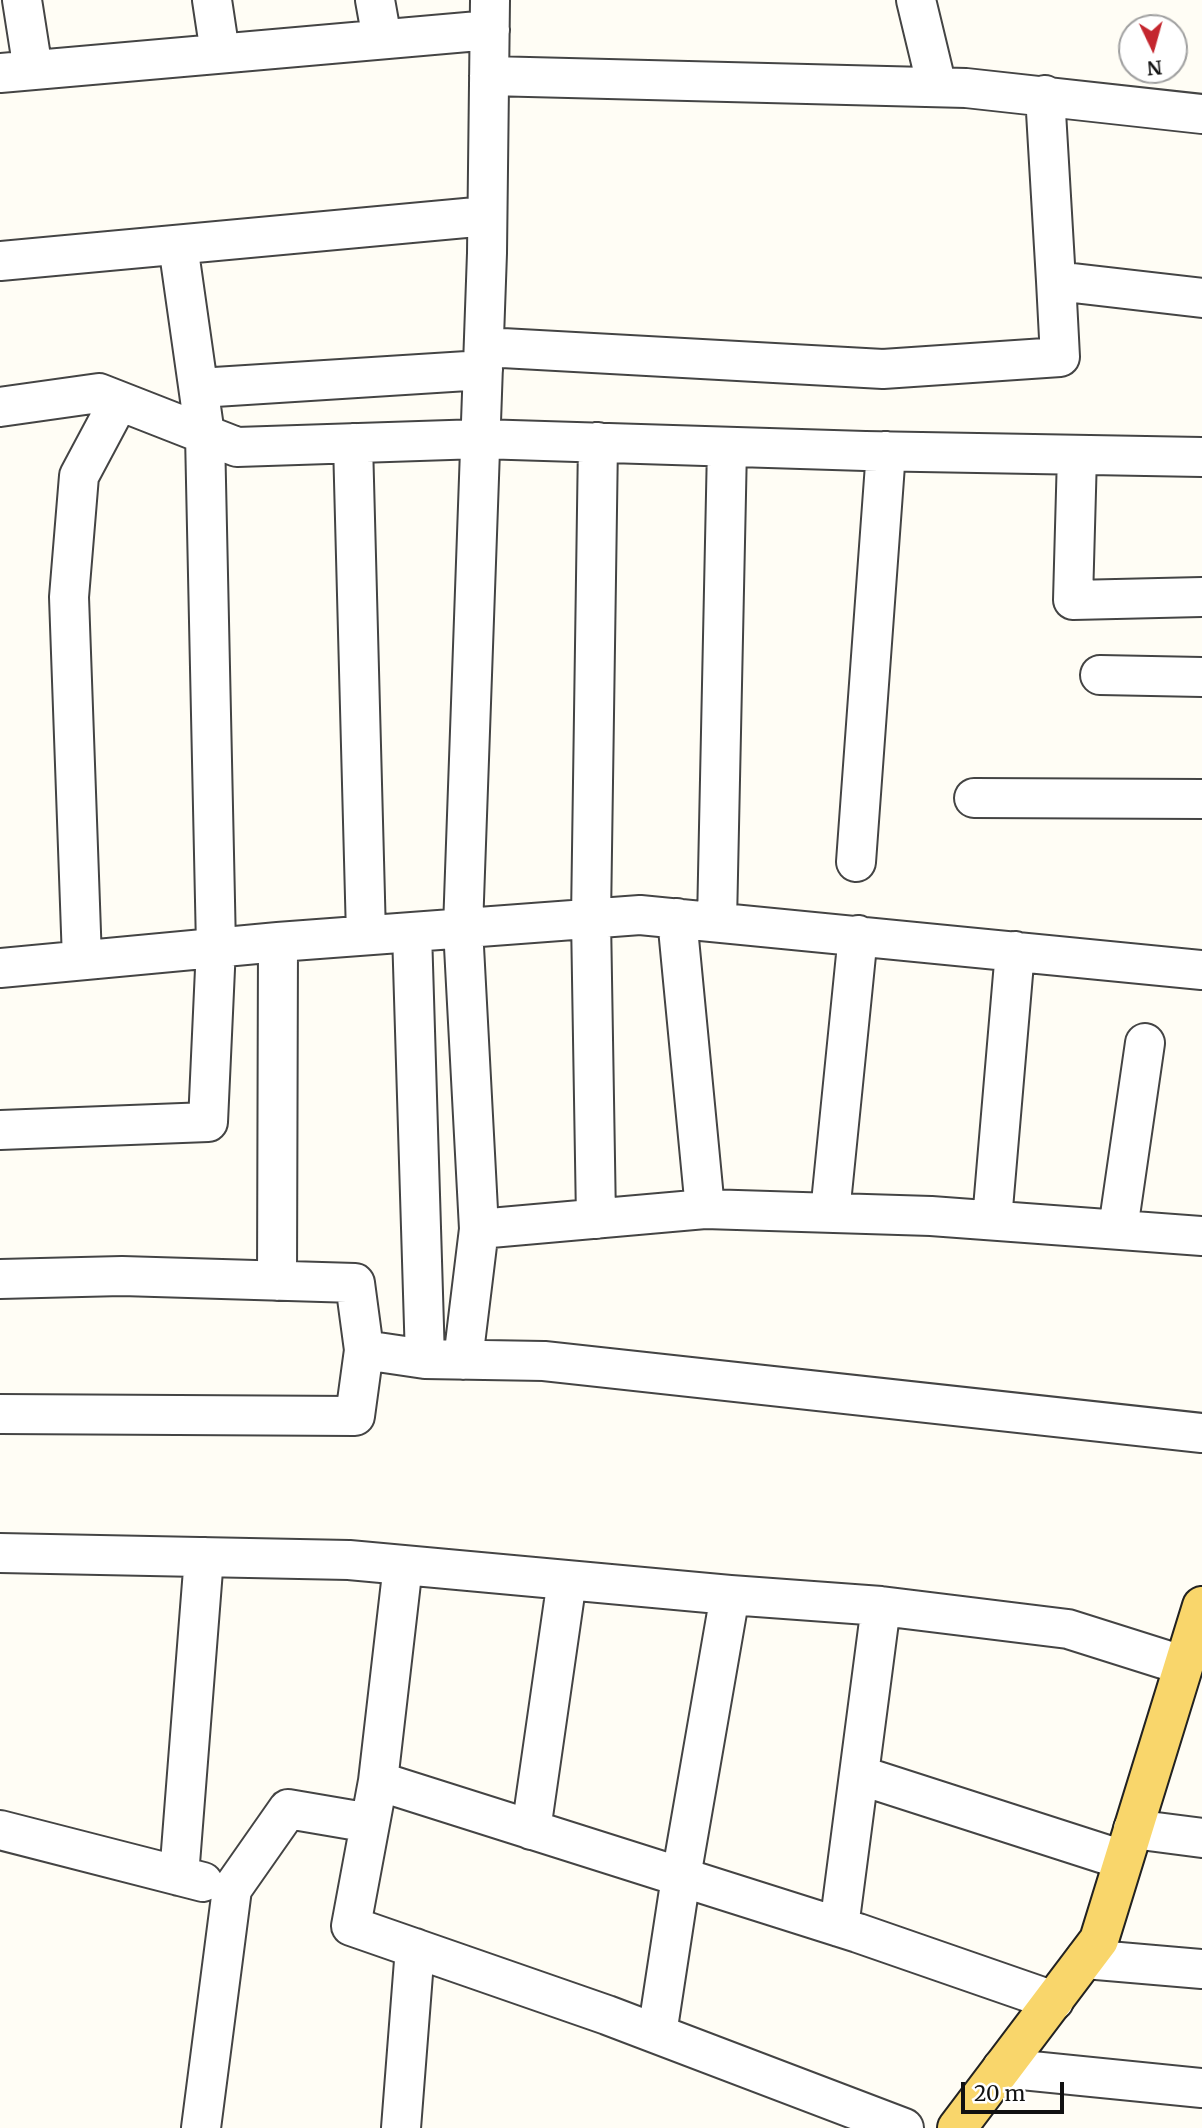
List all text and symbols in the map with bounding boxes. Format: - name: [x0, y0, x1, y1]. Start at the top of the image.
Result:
- north arrow: [1118, 14, 1188, 84]
- text: N: [1146, 55, 1163, 81]
- scale bar: [964, 2068, 1067, 2112]
- text: 20 m: [974, 2080, 1025, 2107]

